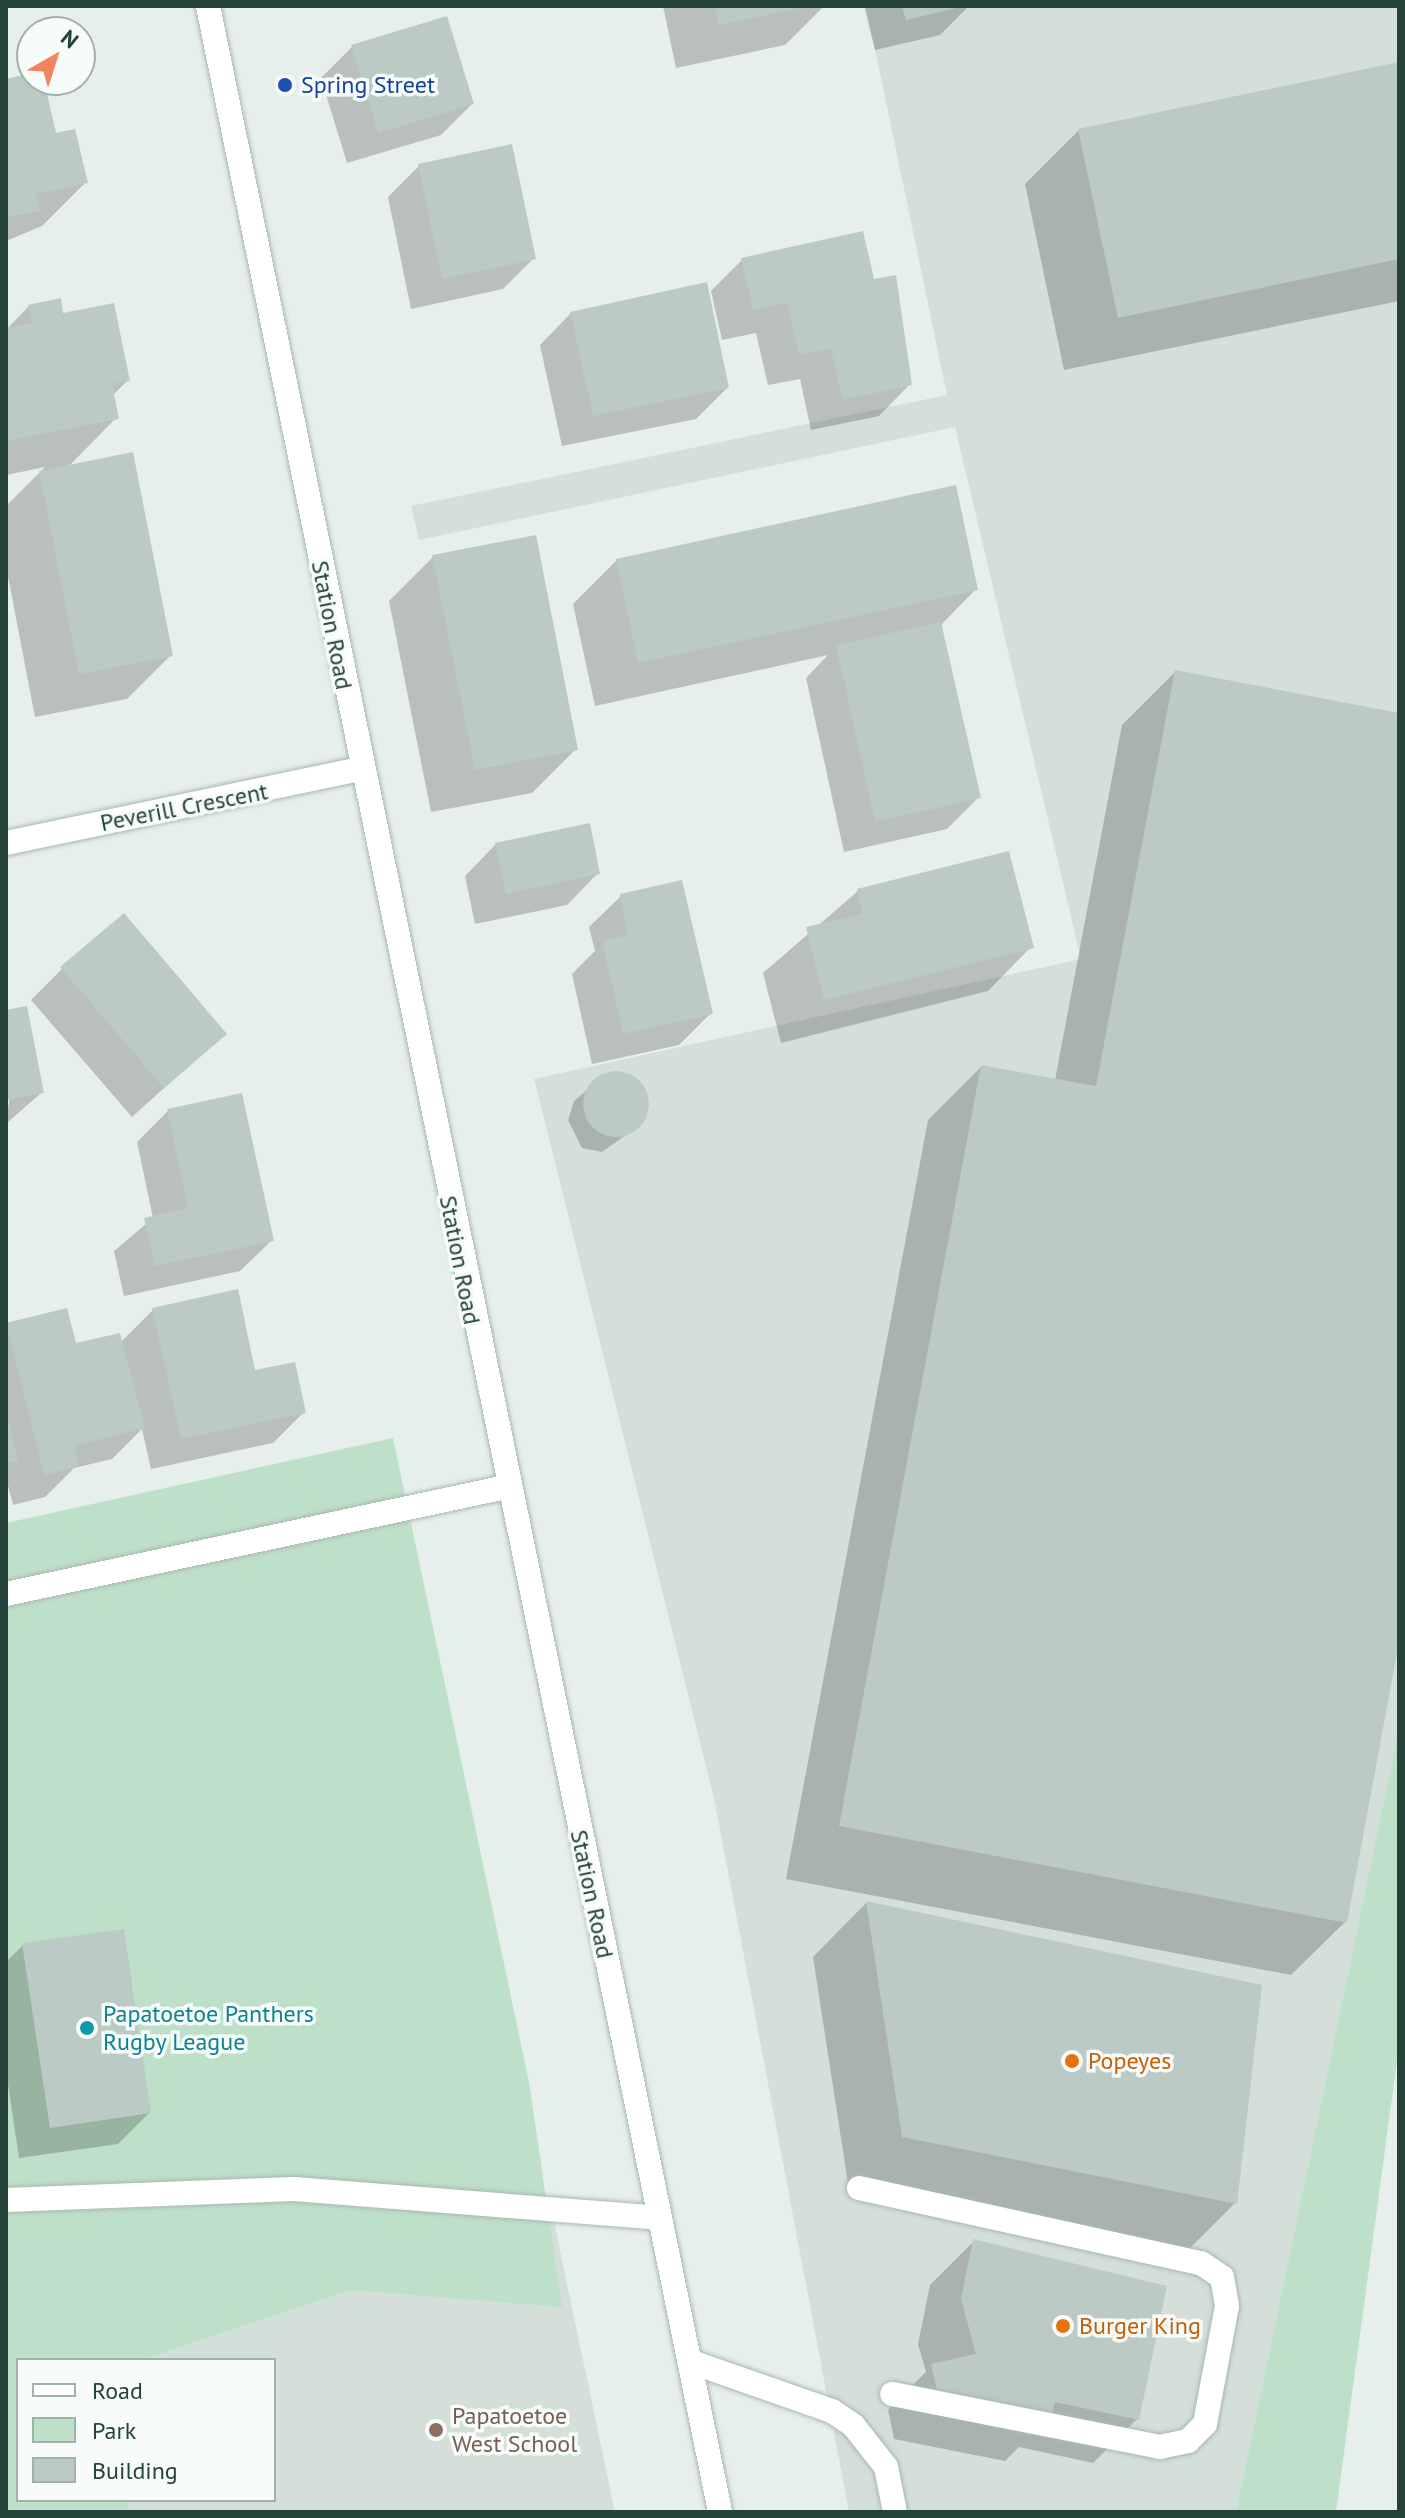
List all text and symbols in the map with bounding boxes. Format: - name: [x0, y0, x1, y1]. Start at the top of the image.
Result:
- north arrow: [16, 16, 96, 96]
- text: N: [55, 23, 84, 54]
- place label: Spring Street: [301, 71, 435, 99]
- marker: Spring Street: [276, 76, 294, 94]
- street label: Station Road: [305, 558, 359, 692]
- street label: Peverill Crescent: [98, 777, 270, 837]
- street label: Station Road: [433, 1193, 487, 1327]
- street label: Station Road: [564, 1827, 620, 1961]
- place label: Papatoetoe Panthers Rugby League: [103, 2000, 314, 2056]
- marker: Papatoetoe Panthers Rugby League: [78, 2019, 96, 2037]
- place label: Popeyes: [1088, 2047, 1171, 2075]
- marker: Popeyes: [1063, 2052, 1081, 2070]
- place label: Burger King: [1079, 2312, 1201, 2340]
- marker: Burger King: [1054, 2317, 1072, 2335]
- legend: [16, 2358, 276, 2502]
- text: Road: [92, 2375, 143, 2406]
- place label: Papatoetoe West School: [452, 2402, 577, 2458]
- text: Park: [92, 2415, 136, 2446]
- marker: Papatoetoe West School: [427, 2421, 445, 2439]
- text: Building: [92, 2455, 178, 2486]

